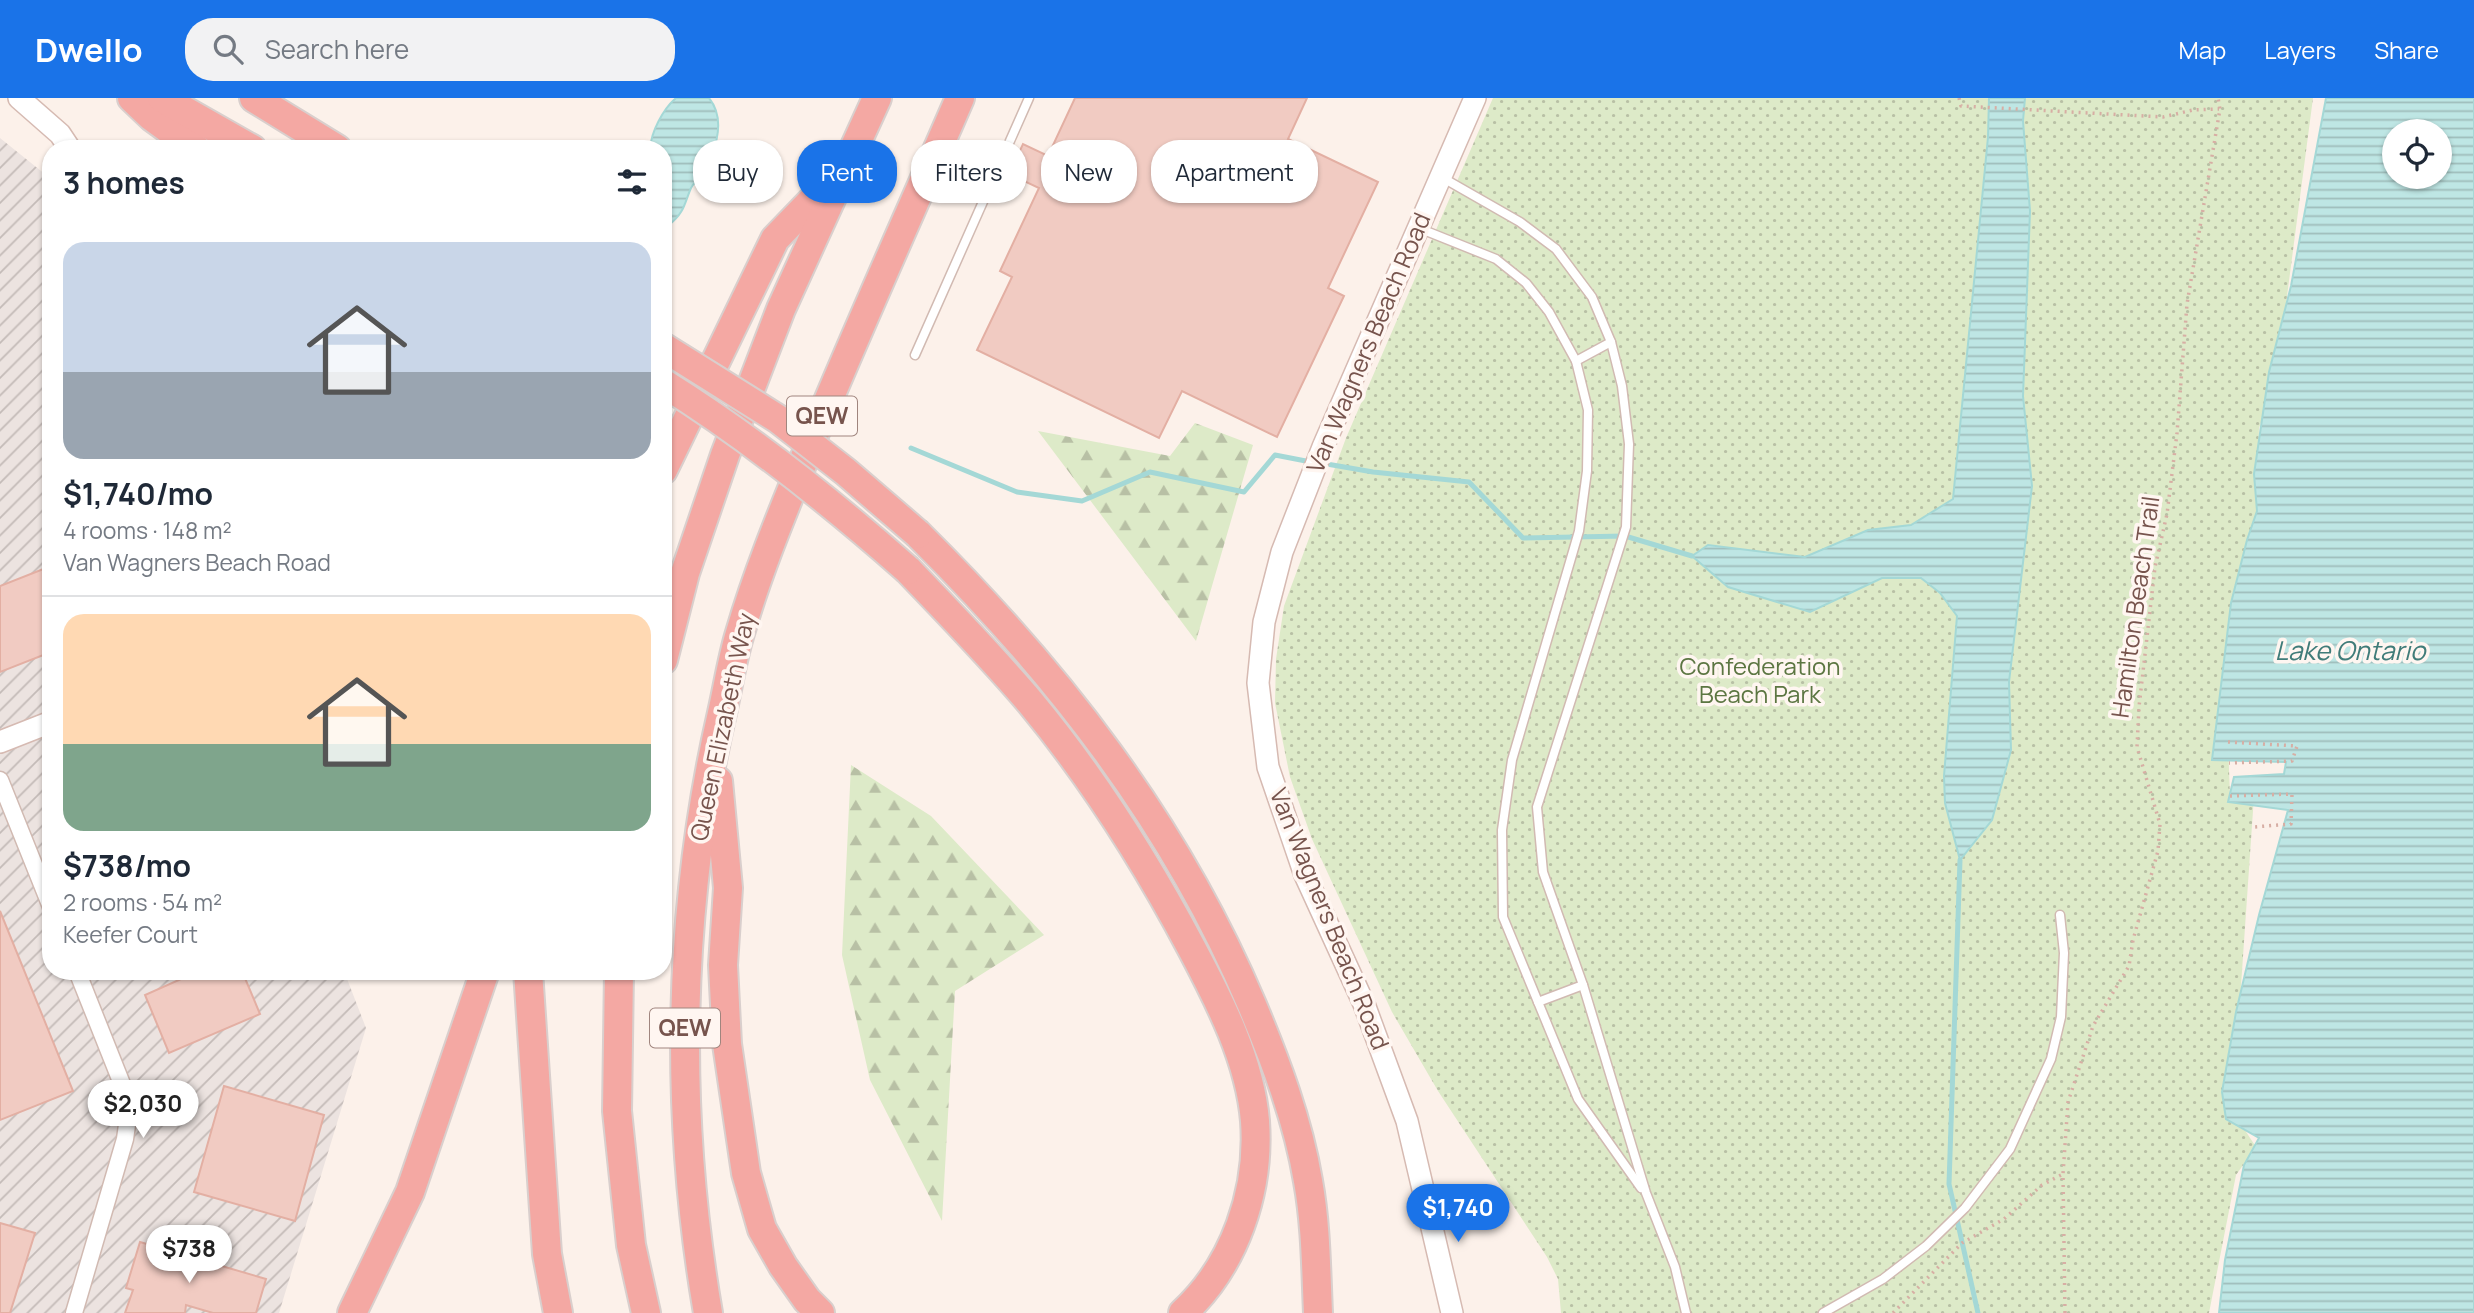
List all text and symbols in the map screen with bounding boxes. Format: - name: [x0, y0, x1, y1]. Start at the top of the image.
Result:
- search box: [185, 18, 675, 81]
- text: Dwello: [35, 27, 143, 72]
- icon: search: [209, 30, 247, 68]
- text: Search here: [265, 31, 409, 67]
- text: Map: [2179, 33, 2226, 66]
- text: Layers: [2264, 33, 2336, 66]
- text: Share: [2374, 33, 2439, 66]
- map controls: [2382, 119, 2452, 189]
- button: locate: [2382, 119, 2452, 189]
- chip: Buy: [693, 140, 783, 203]
- chip: Rent: [797, 140, 897, 203]
- chip: Filters: [911, 140, 1027, 203]
- chip: New: [1041, 140, 1137, 203]
- chip: Apartment: [1151, 140, 1318, 203]
- text: 3 homes: [63, 162, 185, 203]
- icon: filters: [613, 163, 651, 201]
- street label: Van Wagners Beach Road: [1298, 207, 1437, 478]
- icon: home: [294, 287, 420, 413]
- road number: QEW: [787, 396, 857, 436]
- text: $1,740/mo: [63, 473, 213, 514]
- street label: Hamilton Beach Trail: [2103, 494, 2166, 720]
- text: 4 rooms · 148 m²: [63, 514, 232, 546]
- text: Van Wagners Beach Road: [63, 546, 331, 578]
- street label: Queen Elizabeth Way: [681, 609, 762, 844]
- water label: Lake Ontario: [2275, 632, 2427, 668]
- park label: Confederation Beach Park: [1679, 649, 1841, 710]
- icon: home: [294, 659, 420, 785]
- street label: Van Wagners Beach Road: [1263, 783, 1398, 1054]
- text: $738/mo: [63, 845, 191, 886]
- text: 2 rooms · 54 m²: [63, 886, 222, 918]
- text: Keefer Court: [63, 918, 198, 950]
- road number: QEW: [650, 1009, 720, 1048]
- pin: $2,030: [86, 1080, 200, 1140]
- text: $2,030: [104, 1087, 182, 1119]
- pin: $1,740: [1401, 1184, 1515, 1244]
- text: $1,740: [1422, 1191, 1494, 1223]
- pin: $738: [148, 1226, 230, 1285]
- text: $738: [162, 1232, 216, 1264]

